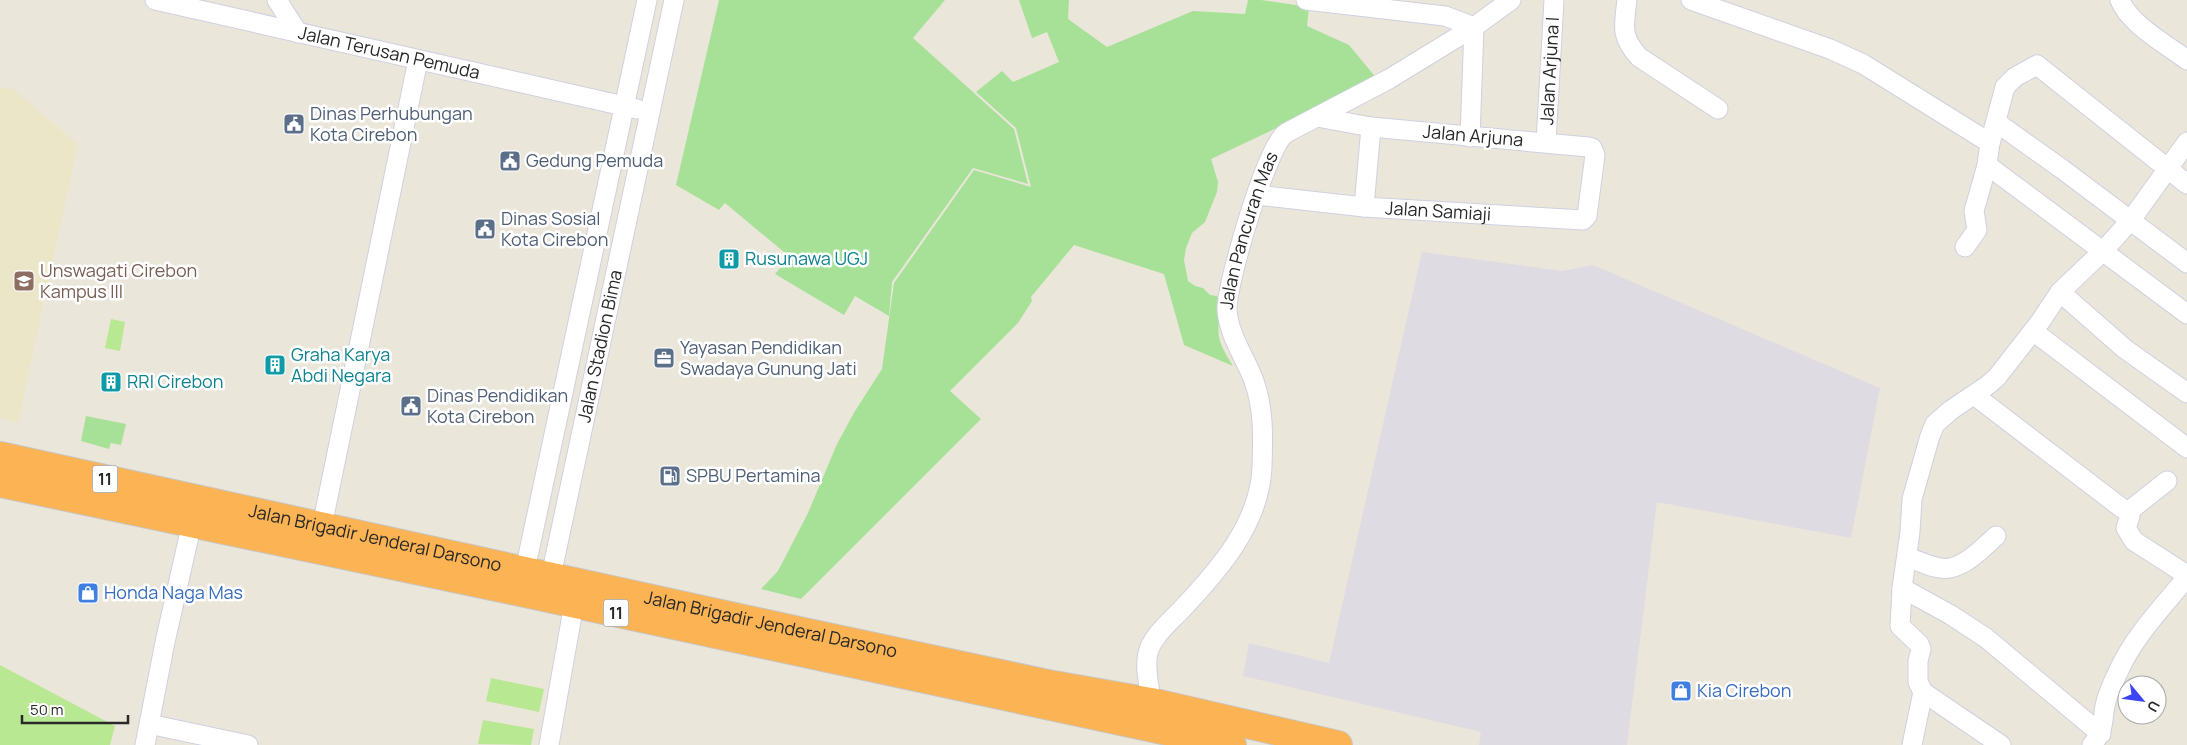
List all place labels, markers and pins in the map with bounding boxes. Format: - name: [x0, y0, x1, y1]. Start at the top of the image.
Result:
- place label: Dinas Perhubungan Kota Cirebon: [310, 101, 473, 146]
- public building icon: Dinas Perhubungan Kota Cirebon: [282, 112, 306, 136]
- place label: Gedung Pemuda: [526, 148, 663, 172]
- public building icon: Gedung Pemuda: [498, 149, 522, 173]
- place label: Dinas Sosial Kota Cirebon: [501, 206, 608, 251]
- public building icon: Dinas Sosial Kota Cirebon: [473, 217, 497, 241]
- place label: Rusunawa UGJ: [745, 246, 868, 270]
- building icon: Rusunawa UGJ: [717, 247, 741, 271]
- place label: Unswagati Cirebon Kampus III: [40, 258, 197, 303]
- school or university icon: Unswagati Cirebon Kampus III: [12, 269, 36, 293]
- place label: Yayasan Pendidikan Swadaya Gunung Jati: [680, 335, 857, 380]
- place label: Graha Karya Abdi Negara: [291, 342, 391, 387]
- office icon: Yayasan Pendidikan Swadaya Gunung Jati: [652, 346, 676, 370]
- building icon: Graha Karya Abdi Negara: [263, 353, 287, 377]
- place label: RRI Cirebon: [127, 369, 223, 393]
- building icon: RRI Cirebon: [99, 370, 123, 394]
- place label: Dinas Pendidikan Kota Cirebon: [427, 383, 568, 428]
- public building icon: Dinas Pendidikan Kota Cirebon: [399, 394, 423, 418]
- place label: SPBU Pertamina: [686, 463, 820, 487]
- fuel station icon: SPBU Pertamina: [658, 464, 682, 488]
- place label: Honda Naga Mas: [104, 580, 243, 604]
- shop icon: Honda Naga Mas: [76, 581, 100, 605]
- place label: Kia Cirebon: [1697, 678, 1791, 702]
- shop icon: Kia Cirebon: [1669, 679, 1693, 703]

